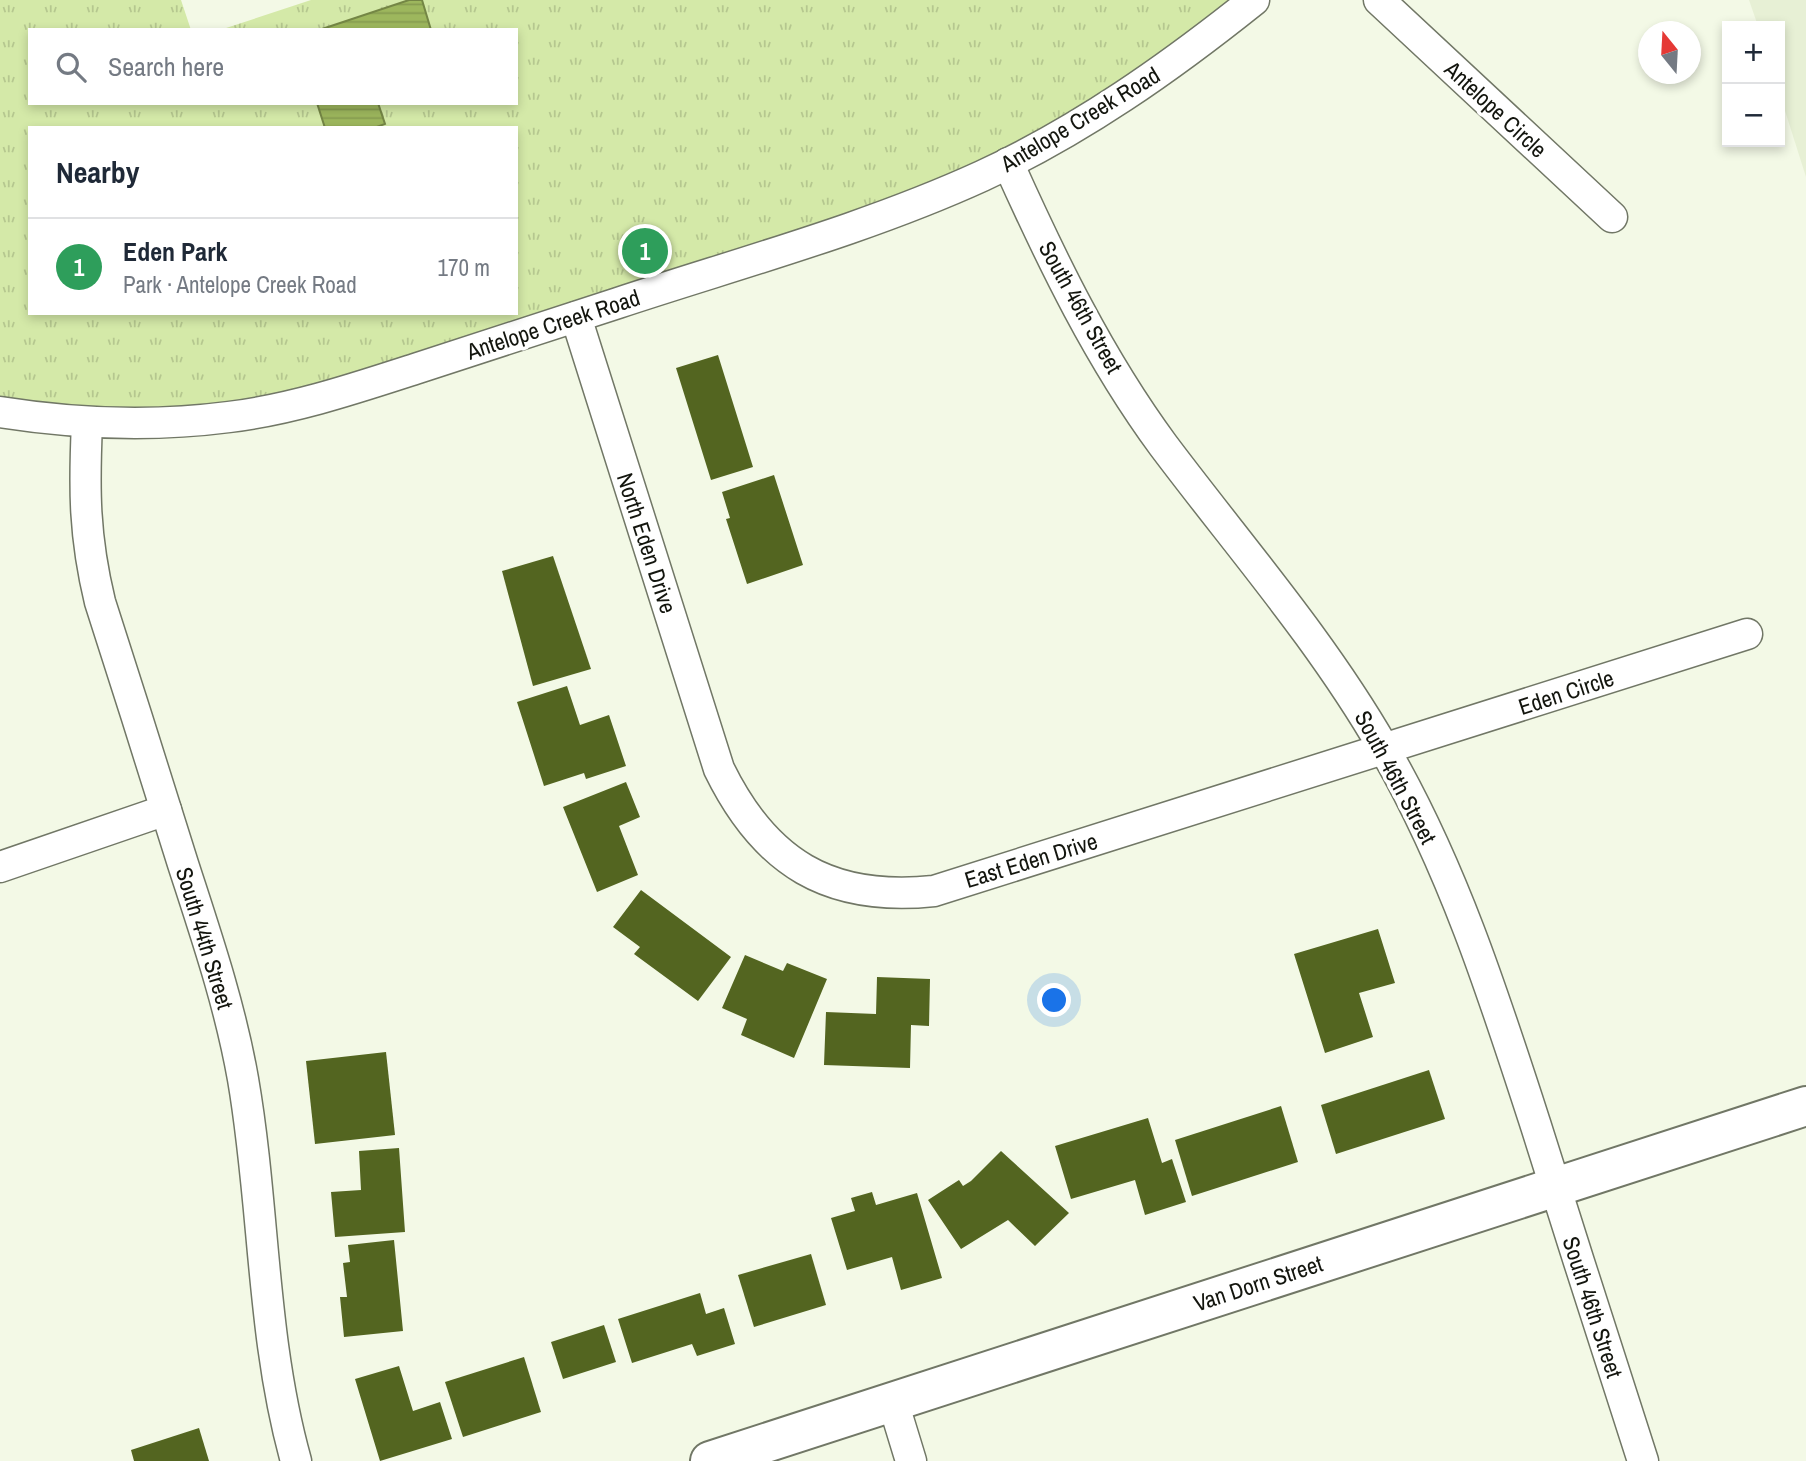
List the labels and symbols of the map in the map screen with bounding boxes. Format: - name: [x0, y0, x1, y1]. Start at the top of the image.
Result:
- north arrow: [1638, 21, 1701, 84]
- street label: Antelope Circle: [1438, 53, 1554, 164]
- street label: Antelope Creek Road: [994, 59, 1165, 179]
- pin: 1: [622, 225, 668, 277]
- street label: South 46th Street: [1032, 235, 1130, 379]
- street label: Antelope Creek Road: [462, 281, 644, 367]
- street label: North Eden Drive: [610, 469, 684, 617]
- street label: Eden Circle: [1514, 662, 1618, 722]
- street label: South 46th Street: [1348, 705, 1444, 849]
- street label: East Eden Drive: [961, 825, 1101, 895]
- street label: South 44th Street: [169, 863, 241, 1013]
- your location: [1037, 983, 1071, 1017]
- street label: South 46th Street: [1556, 1232, 1630, 1382]
- street label: Van Dorn Street: [1190, 1248, 1326, 1318]

